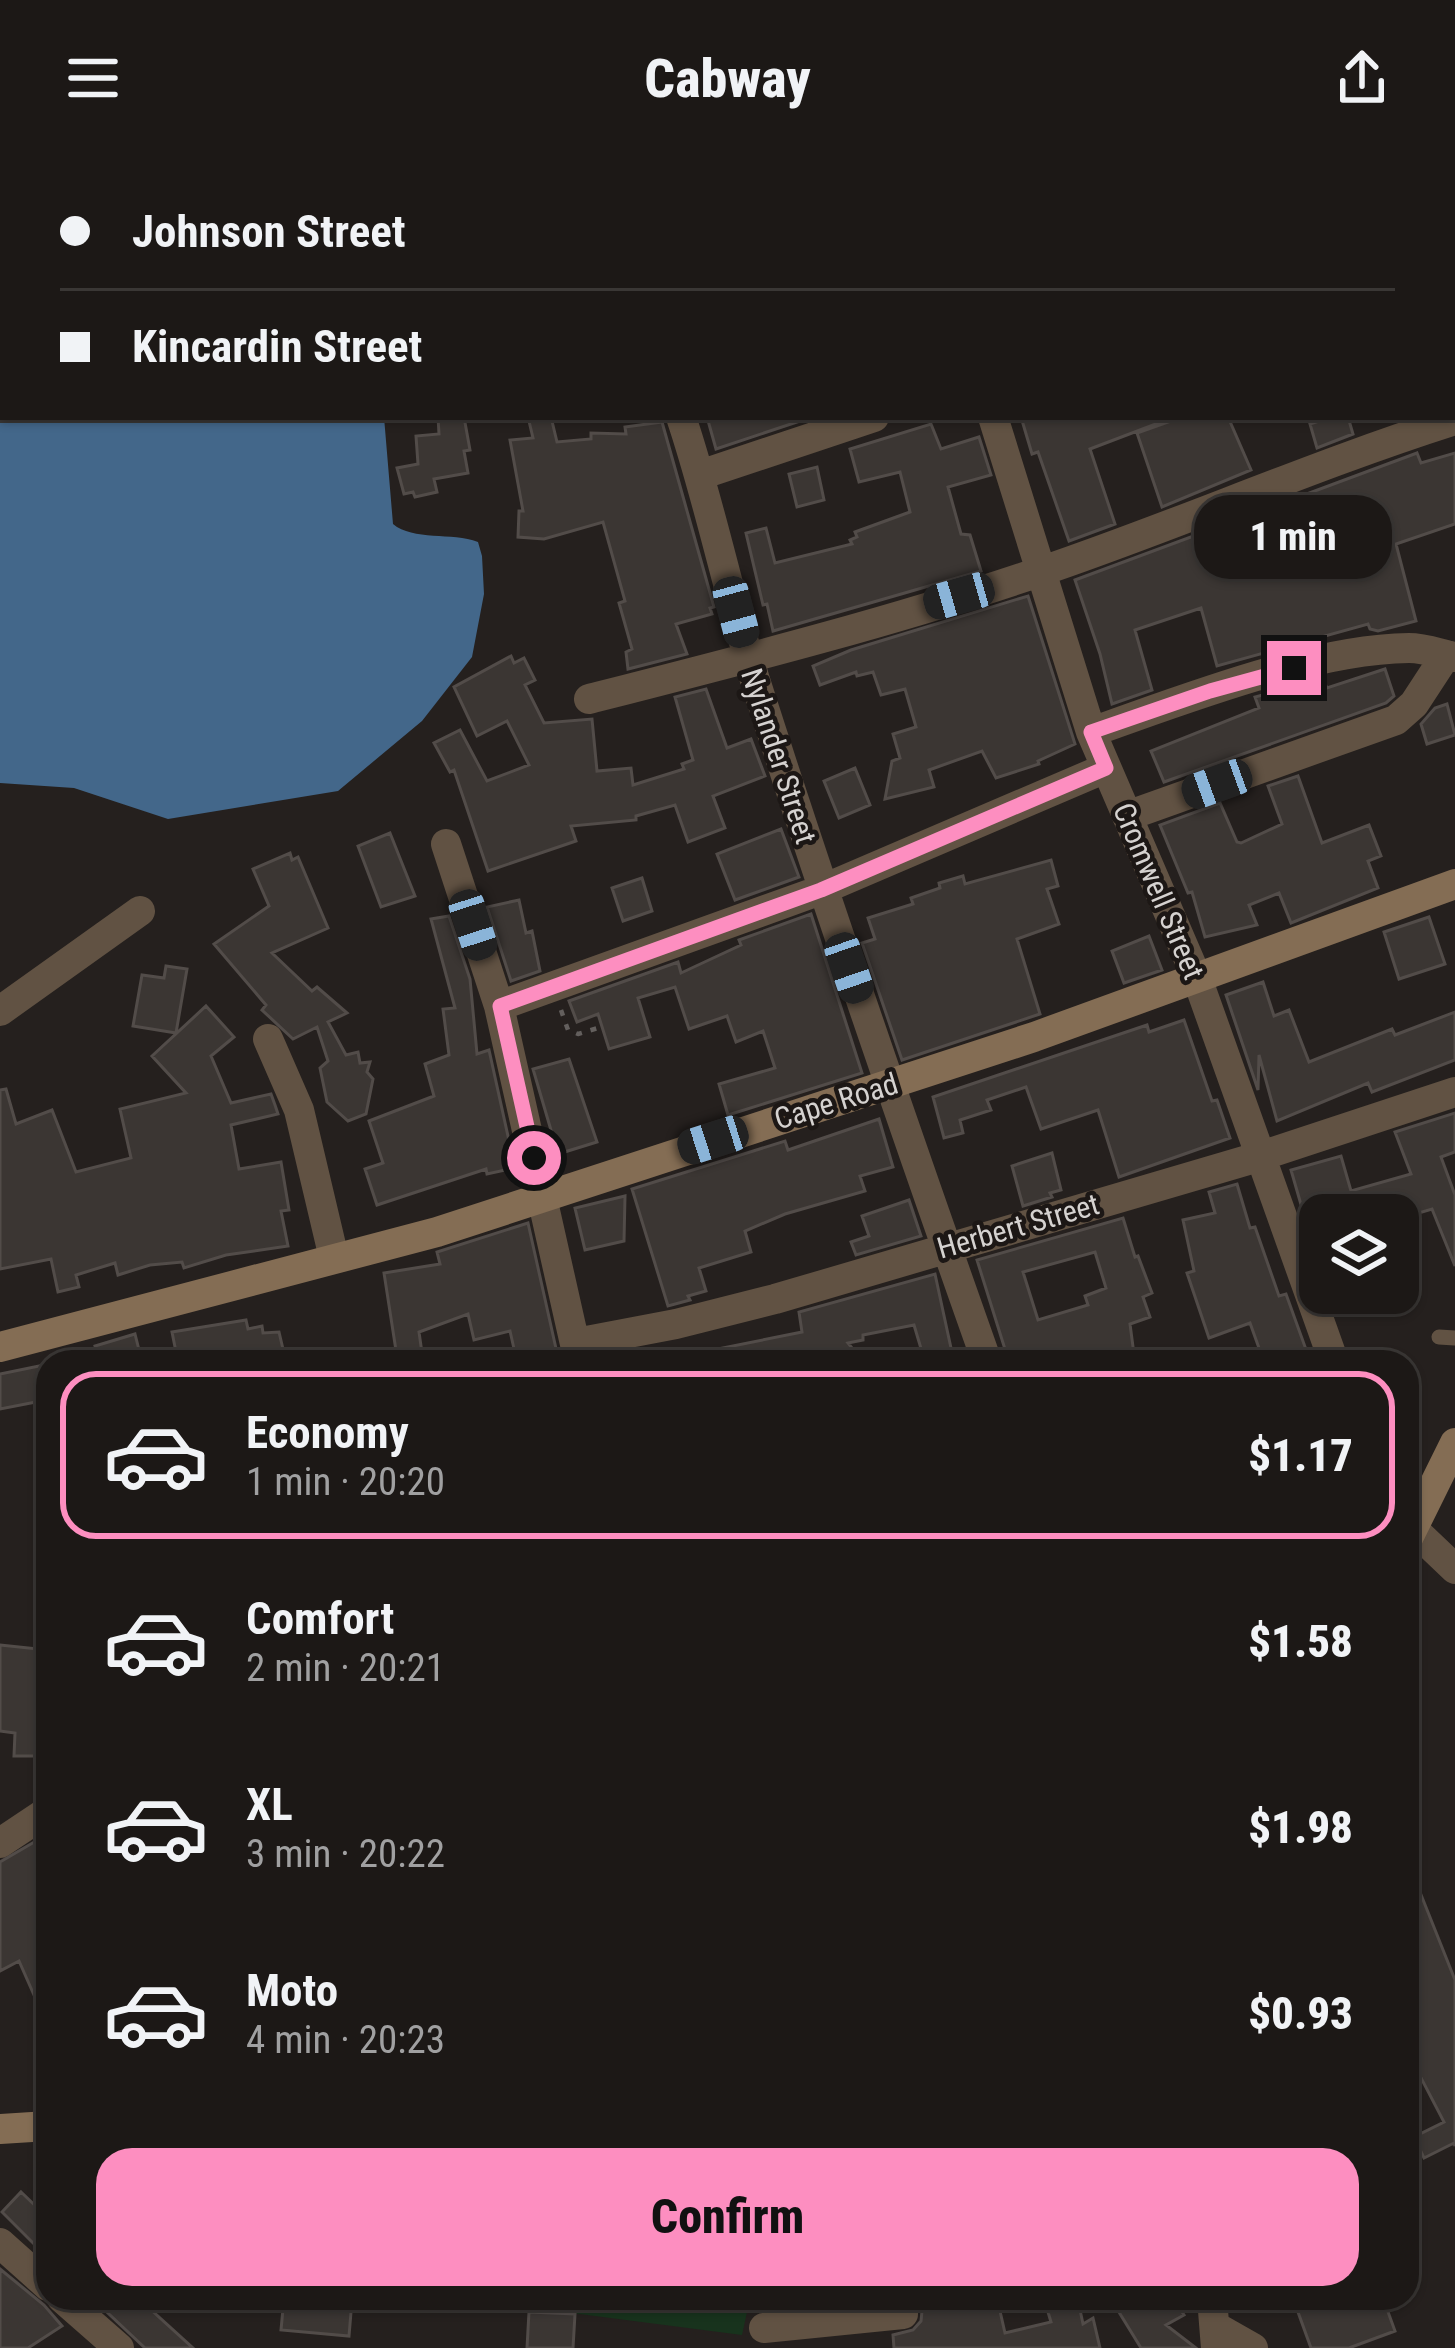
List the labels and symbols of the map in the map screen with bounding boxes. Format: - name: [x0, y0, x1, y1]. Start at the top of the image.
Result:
- callout: 1 min: [1195, 494, 1393, 578]
- car: [919, 569, 999, 623]
- car: [709, 573, 763, 651]
- route end: [1267, 641, 1321, 695]
- street label: Nylander Street: [734, 664, 824, 848]
- car: [1177, 755, 1257, 813]
- street label: Cromwell Street: [1106, 798, 1212, 984]
- car: [445, 885, 501, 965]
- car: [820, 928, 878, 1008]
- street label: Cape Road: [770, 1066, 902, 1136]
- car: [673, 1112, 753, 1168]
- route start: [507, 1131, 561, 1185]
- street label: Herbert Street: [933, 1186, 1103, 1266]

